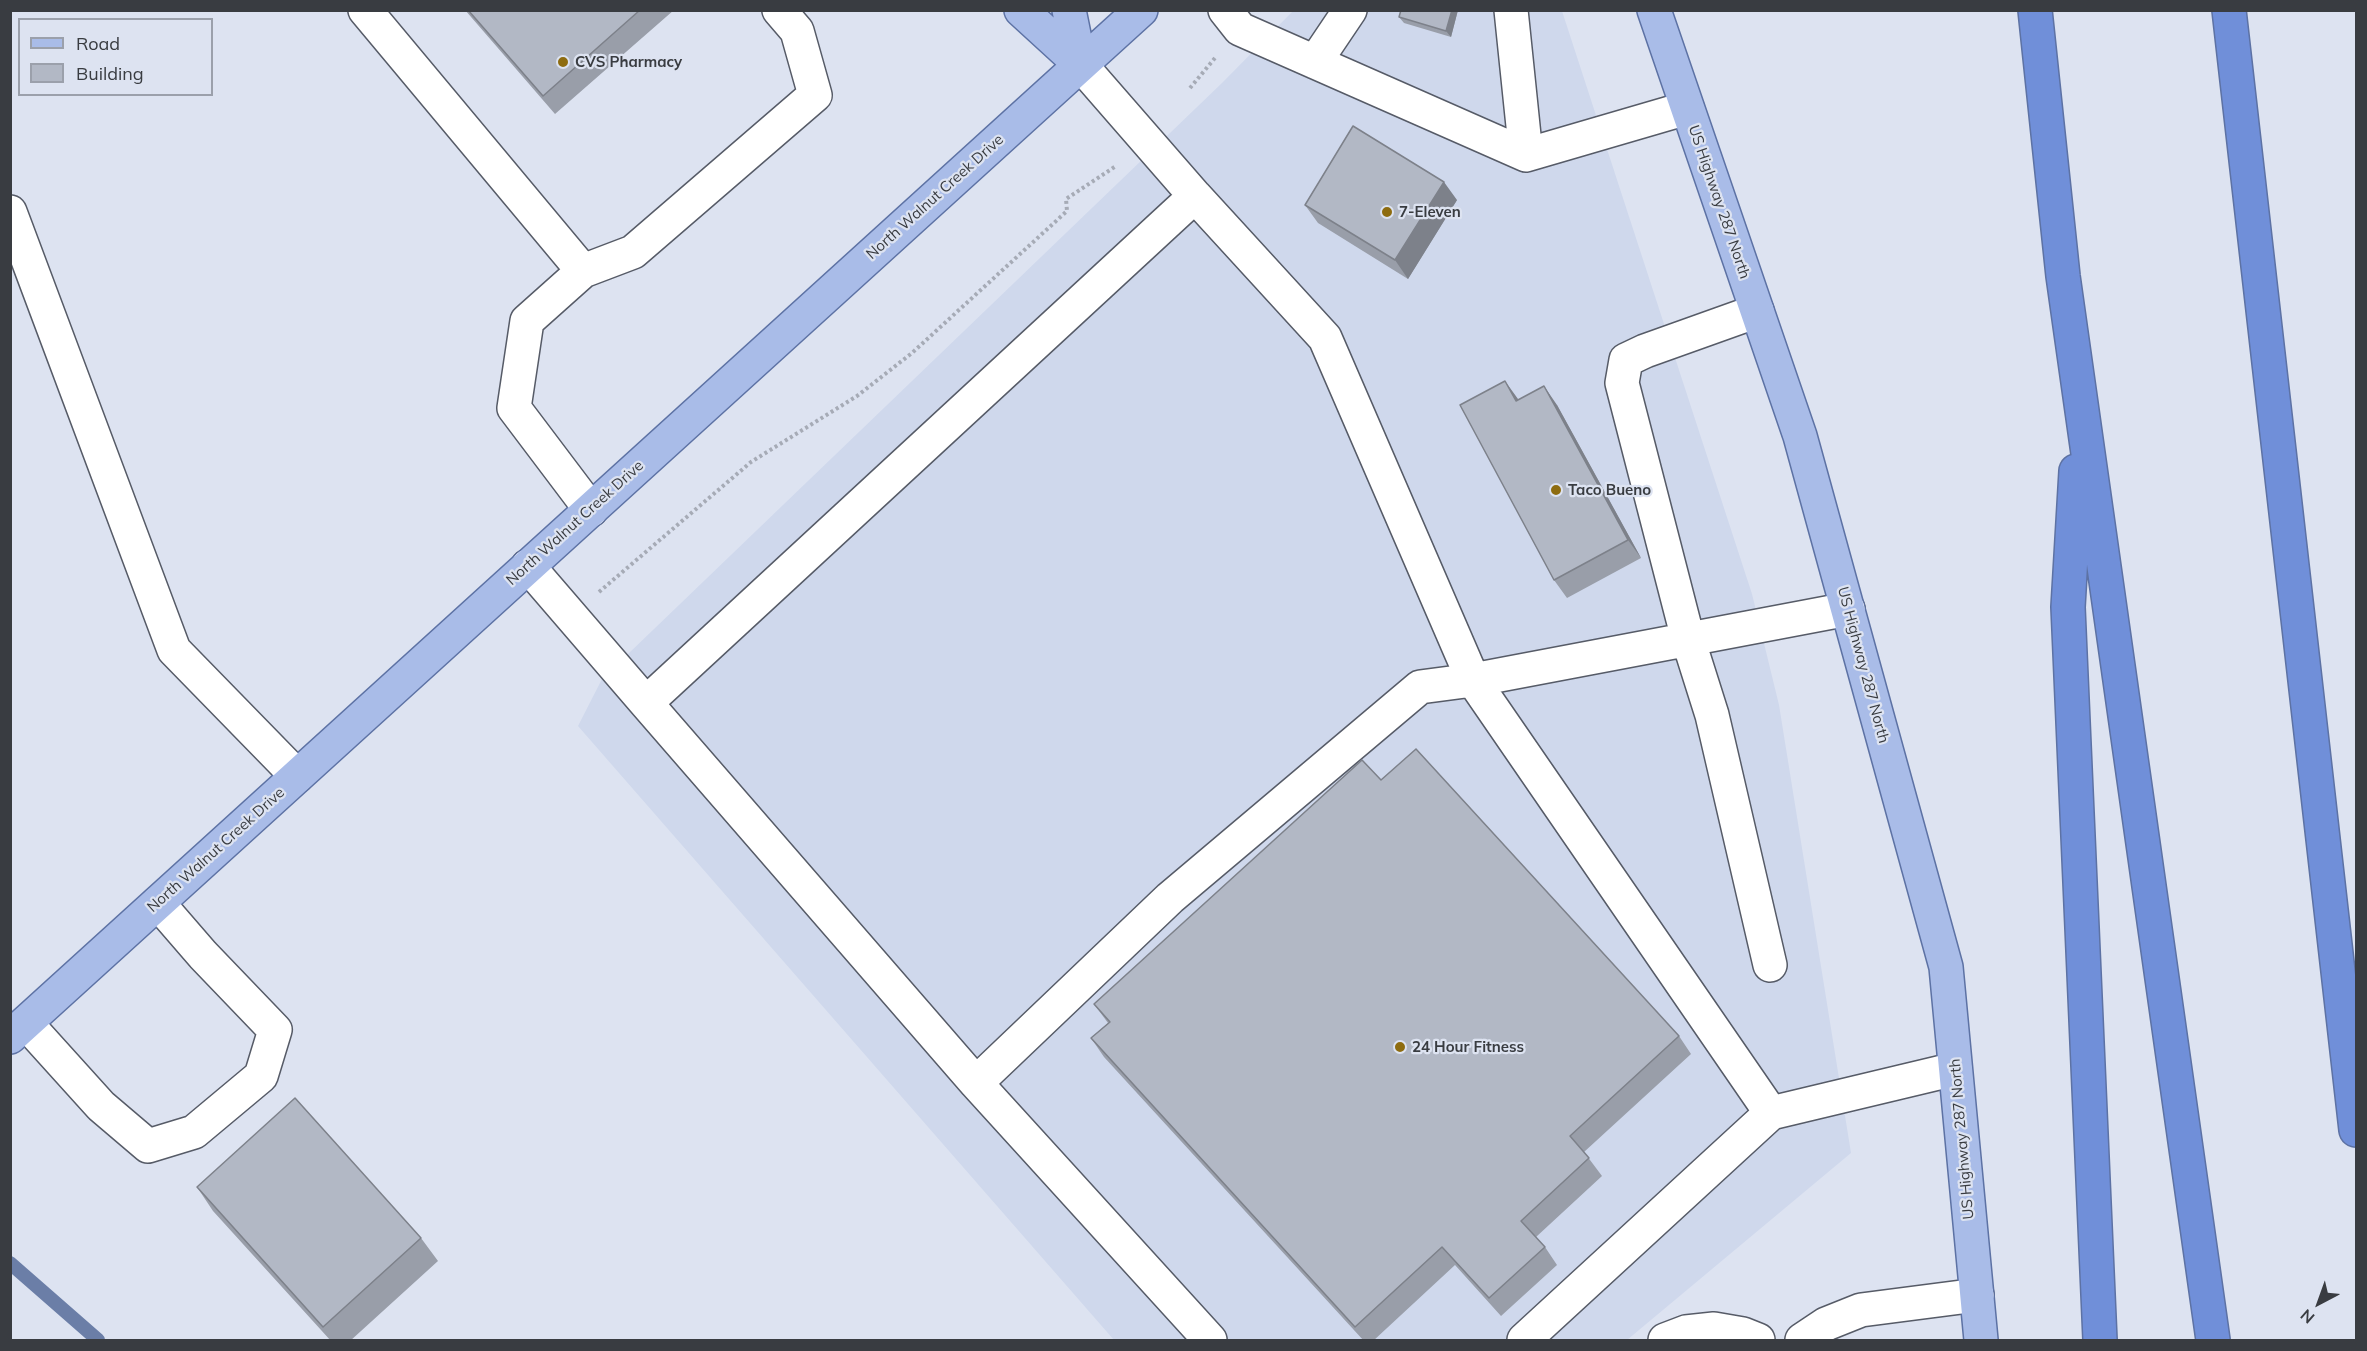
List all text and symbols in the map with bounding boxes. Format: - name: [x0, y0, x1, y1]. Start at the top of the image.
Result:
- legend: [18, 18, 213, 96]
- text: Road: [76, 32, 120, 55]
- place label: CVS Pharmacy: [575, 53, 682, 71]
- marker: CVS Pharmacy: [556, 55, 570, 69]
- text: Building: [76, 62, 144, 85]
- street label: US Highway 287 North: [1684, 123, 1754, 281]
- street label: North Walnut Creek Drive: [863, 131, 1007, 263]
- place label: 7-Eleven: [1399, 203, 1461, 221]
- marker: 7-Eleven: [1380, 205, 1394, 219]
- street label: North Walnut Creek Drive: [503, 457, 647, 589]
- place label: Taco Bueno: [1568, 481, 1651, 499]
- marker: Taco Bueno: [1549, 483, 1563, 497]
- street label: US Highway 287 North: [1833, 585, 1893, 745]
- street label: North Walnut Creek Drive: [144, 784, 288, 916]
- place label: 24 Hour Fitness: [1412, 1038, 1524, 1056]
- marker: 24 Hour Fitness: [1393, 1040, 1407, 1054]
- street label: US Highway 287 North: [1946, 1058, 1978, 1220]
- north arrow: [2289, 1273, 2349, 1333]
- text: N: [2296, 1305, 2318, 1328]

